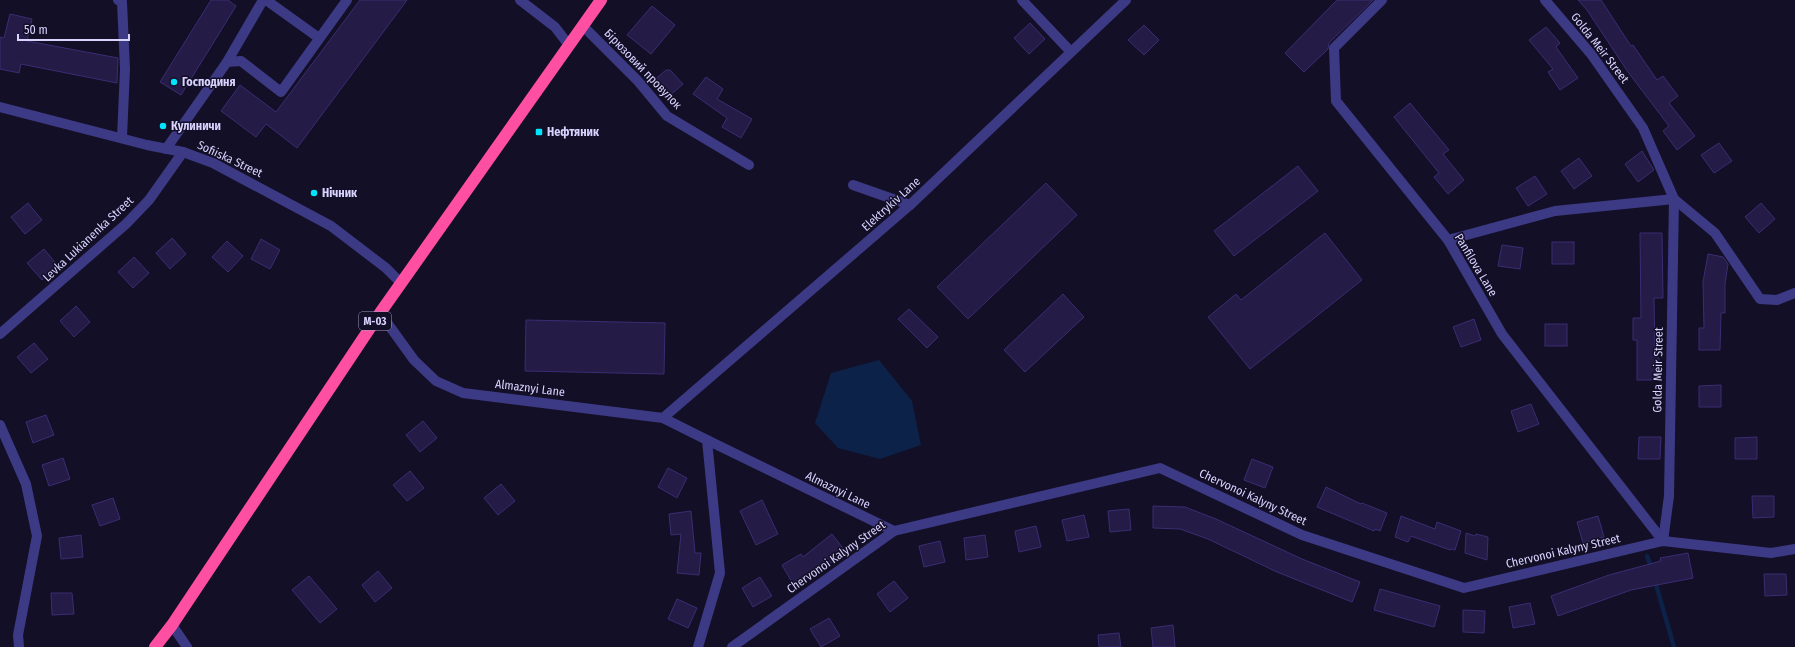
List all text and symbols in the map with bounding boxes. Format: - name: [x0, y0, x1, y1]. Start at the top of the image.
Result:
- street label: Golda Meir Street: [1568, 10, 1632, 86]
- scale bar: [18, 16, 129, 42]
- text: 50 m: [24, 23, 48, 37]
- street label: Бірюзовий провулок: [601, 26, 685, 112]
- place label: Господиня: [182, 75, 236, 89]
- marker: Господиня: [169, 77, 179, 87]
- place label: Кулиничи: [171, 119, 221, 133]
- marker: Кулиничи: [158, 121, 168, 131]
- place label: Нефтяник: [547, 125, 600, 139]
- marker: Нефтяник: [534, 127, 544, 137]
- street label: Sofiiska Street: [195, 138, 265, 180]
- street label: Elektrykiv Lane: [859, 174, 923, 234]
- place label: Нічник: [322, 186, 358, 200]
- marker: Нічник: [309, 188, 319, 198]
- street label: Levka Lukianenka Street: [40, 193, 136, 285]
- street label: Panfilova Lane: [1452, 231, 1500, 299]
- road number: М-03: [359, 312, 391, 330]
- street label: Golda Meir Street: [1650, 327, 1666, 413]
- street label: Almaznyi Lane: [494, 377, 566, 399]
- street label: Chervonoi Kalyny Street: [1197, 466, 1309, 528]
- street label: Almaznyi Lane: [803, 468, 873, 512]
- street label: Chervonoi Kalyny Street: [784, 518, 888, 596]
- street label: Chervonoi Kalyny Street: [1504, 531, 1622, 571]

